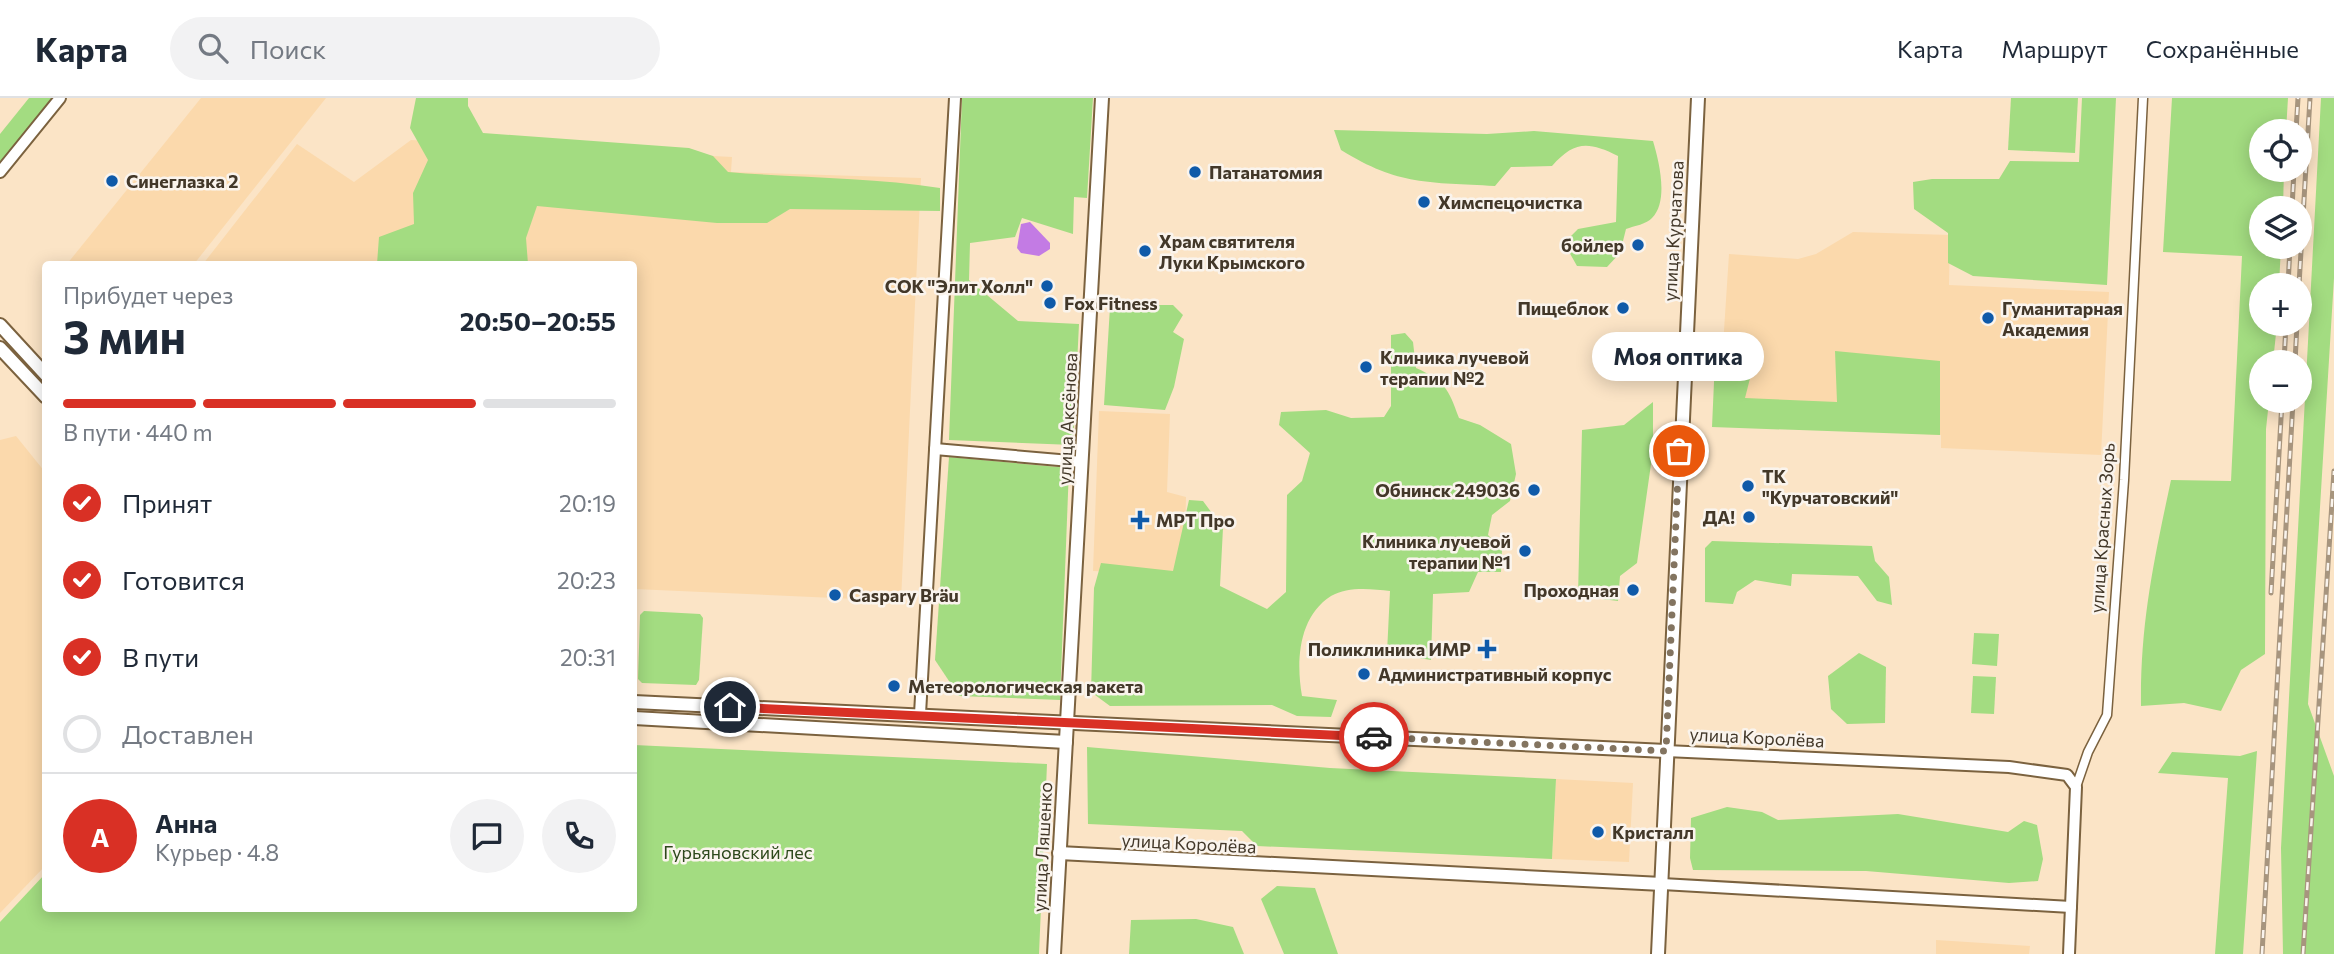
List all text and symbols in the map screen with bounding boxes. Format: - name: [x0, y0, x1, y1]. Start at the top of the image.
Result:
- search box: [170, 17, 660, 80]
- text: Карта: [35, 28, 128, 69]
- icon: search: [194, 29, 232, 67]
- text: Поиск: [250, 33, 326, 64]
- text: Карта: [1897, 34, 1963, 63]
- text: Маршрут: [2001, 34, 2108, 63]
- text: Сохранённые: [2146, 34, 2299, 63]
- map controls: [2249, 119, 2312, 413]
- button: locate: [2249, 119, 2312, 182]
- street label: улица Курчатова: [1658, 160, 1688, 302]
- place label: Патанатомия: [1209, 161, 1323, 183]
- marker: Патанатомия: [1187, 164, 1203, 180]
- place label: Синеглазка 2: [126, 170, 238, 192]
- marker: Синеглазка 2: [104, 173, 120, 189]
- place label: Химспецочистка: [1438, 191, 1582, 213]
- marker: Химспецочистка: [1416, 194, 1432, 210]
- button: layers: [2249, 196, 2312, 259]
- place label: Храм святителя Луки Крымского: [1159, 230, 1305, 273]
- place label: бойлер: [1561, 234, 1624, 256]
- marker: бойлер: [1630, 237, 1646, 253]
- marker: Храм святителя Луки Крымского: [1137, 243, 1153, 259]
- button: +: [2249, 273, 2312, 336]
- place label: СОК "Элит Холл": [885, 275, 1033, 297]
- marker: СОК "Элит Холл": [1039, 278, 1055, 294]
- text: Прибудет через: [63, 281, 233, 309]
- place label: Fox Fitness: [1064, 292, 1158, 314]
- marker: Fox Fitness: [1042, 295, 1058, 311]
- place label: Пищеблок: [1517, 297, 1610, 319]
- place label: Гуманитарная Академия: [2002, 297, 2123, 340]
- marker: Пищеблок: [1615, 300, 1631, 316]
- text: 20:50–20:55: [460, 305, 616, 336]
- text: 3 мин: [63, 307, 186, 363]
- marker: Гуманитарная Академия: [1980, 310, 1996, 326]
- callout: Моя оптика: [1593, 332, 1765, 381]
- text: Моя оптика: [1613, 342, 1743, 370]
- place label: Клиника лучевой терапии №2: [1380, 346, 1529, 389]
- button: −: [2249, 350, 2312, 413]
- street label: улица Аксёнова: [1053, 352, 1081, 486]
- marker: Клиника лучевой терапии №2: [1358, 359, 1374, 375]
- text: В пути · 440 m: [63, 418, 213, 446]
- pin: [1649, 421, 1709, 481]
- icon: bag: [1660, 432, 1698, 470]
- street label: улица Красных Зорь: [2085, 442, 2119, 614]
- place label: ТК "Курчатовский": [1762, 465, 1898, 508]
- marker: ТК "Курчатовский": [1740, 478, 1756, 494]
- place label: Обнинск 249036: [1375, 479, 1520, 501]
- marker: Обнинск 249036: [1526, 482, 1542, 498]
- icon: check: [63, 484, 101, 522]
- text: Принят: [122, 487, 212, 518]
- text: 20:19: [559, 489, 616, 517]
- place label: ДА!: [1703, 506, 1735, 528]
- place label: МРТ Про: [1156, 509, 1235, 531]
- marker: ДА!: [1741, 509, 1757, 525]
- marker: МРТ Про: [1130, 510, 1150, 530]
- place label: Клиника лучевой терапии №1: [1362, 530, 1511, 573]
- marker: Клиника лучевой терапии №1: [1517, 543, 1533, 559]
- icon: check: [63, 561, 101, 599]
- text: Готовится: [122, 564, 245, 595]
- text: 20:23: [557, 566, 616, 594]
- place label: Проходная: [1523, 579, 1619, 601]
- marker: Проходная: [1625, 582, 1641, 598]
- place label: Caspary Bräu: [849, 584, 959, 606]
- marker: Caspary Bräu: [827, 587, 843, 603]
- icon: check: [63, 638, 101, 676]
- place label: Поликлиника ИМР: [1308, 638, 1471, 660]
- marker: Поликлиника ИМР: [1477, 639, 1497, 659]
- text: В пути: [122, 641, 199, 672]
- text: 20:31: [560, 643, 616, 671]
- place label: Административный корпус: [1378, 663, 1612, 685]
- marker: Административный корпус: [1356, 666, 1372, 682]
- place label: Метеорологическая ракета: [908, 675, 1143, 697]
- pin: [700, 677, 760, 737]
- marker: Метеорологическая ракета: [886, 678, 902, 694]
- icon: home: [711, 688, 749, 726]
- courier: [1339, 702, 1409, 772]
- text: Доставлен: [122, 718, 254, 749]
- icon: car: [1355, 718, 1393, 756]
- street label: улица Королёва: [1689, 722, 1825, 752]
- street label: улица Ляшенко: [1028, 781, 1056, 913]
- button: chat: [450, 799, 524, 873]
- button: phone: [542, 799, 616, 873]
- text: Анна: [155, 807, 217, 838]
- text: А: [91, 821, 109, 852]
- place label: Кристалл: [1612, 821, 1694, 843]
- marker: Кристалл: [1590, 824, 1606, 840]
- street label: улица Королёва: [1121, 828, 1257, 858]
- text: Курьер · 4.8: [155, 838, 279, 866]
- park label: Гурьяновский лес: [663, 841, 813, 863]

